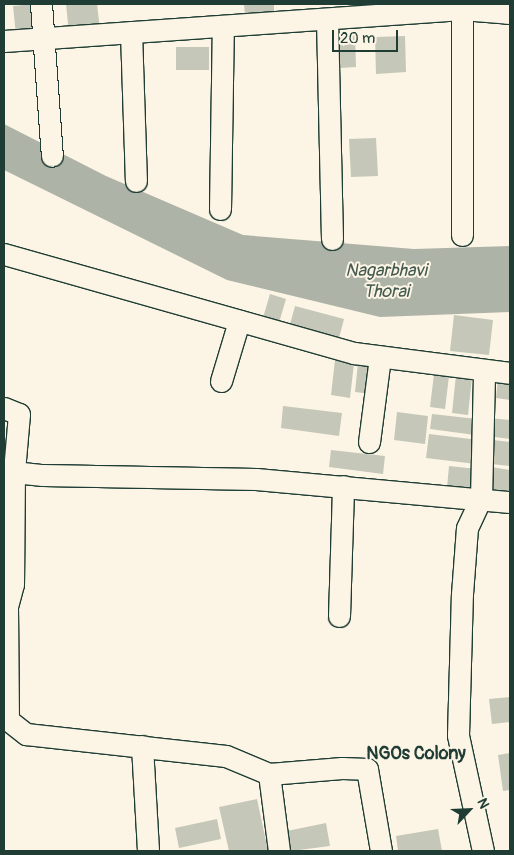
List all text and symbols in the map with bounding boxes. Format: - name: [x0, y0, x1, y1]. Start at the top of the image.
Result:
- scale bar: [334, 20, 400, 52]
- text: 20 m: [340, 29, 375, 48]
- water label: Nagarbhavi Thorai: [345, 261, 427, 304]
- district label: NGOs Colony: [366, 743, 466, 765]
- north arrow: [444, 785, 494, 835]
- text: N: [473, 796, 493, 811]

